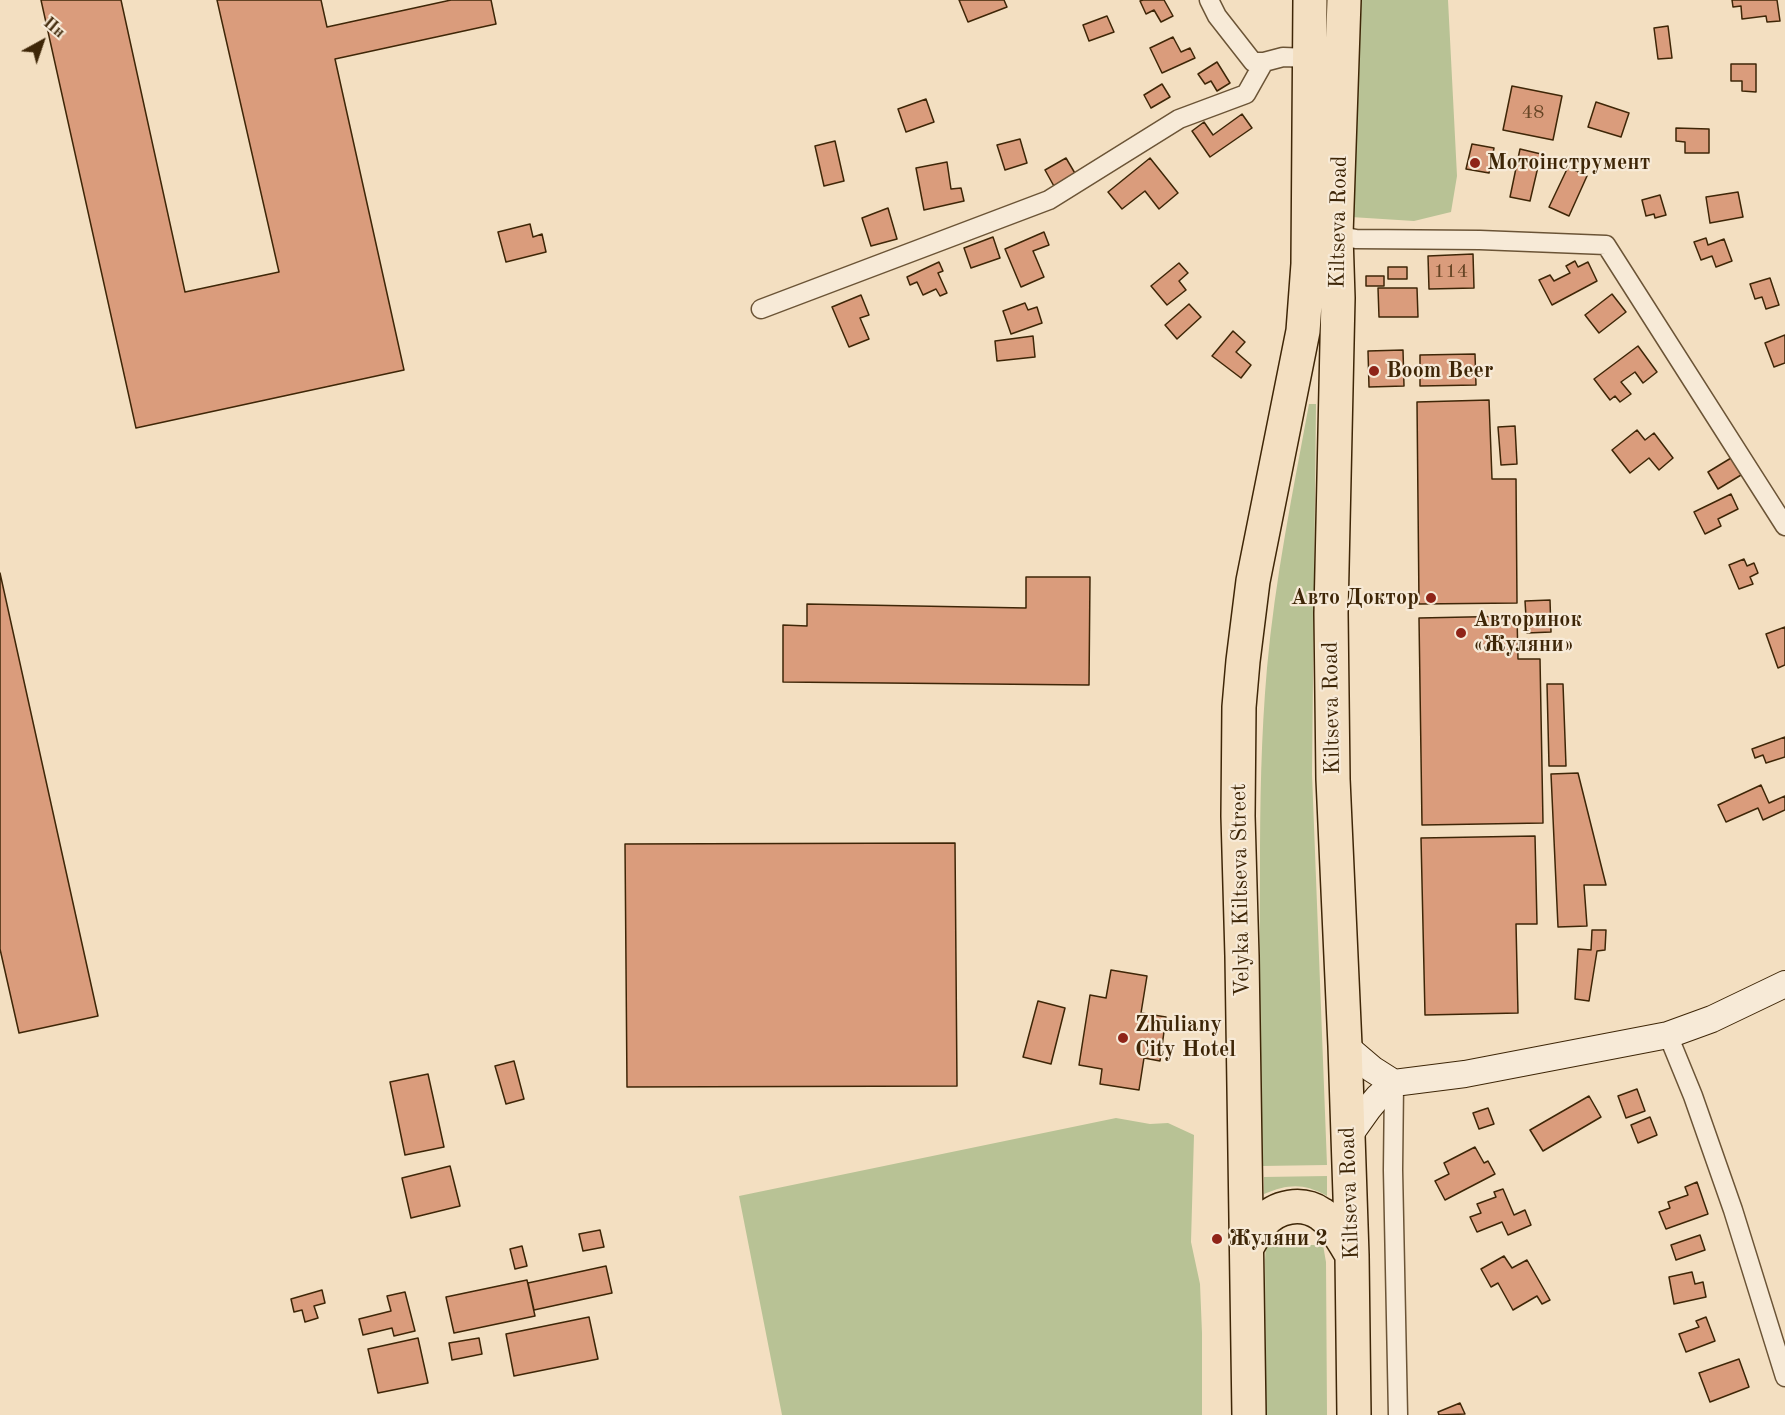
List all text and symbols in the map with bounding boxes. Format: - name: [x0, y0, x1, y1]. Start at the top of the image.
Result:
- north arrow: [12, 12, 72, 72]
- text: Пн: [40, 15, 67, 41]
- house number: 48: [1521, 101, 1545, 125]
- place label: Мотоінструмент: [1487, 150, 1650, 176]
- street label: Kiltseva Road: [1325, 155, 1353, 289]
- marker: Мотоінструмент: [1468, 156, 1482, 170]
- house number: 114: [1434, 260, 1468, 284]
- place label: Boom Beer: [1386, 358, 1493, 384]
- marker: Boom Beer: [1367, 364, 1381, 378]
- place label: Авто Доктор: [1291, 585, 1419, 611]
- marker: Авто Доктор: [1424, 591, 1438, 605]
- place label: Авторинок «Жуляни»: [1473, 607, 1582, 658]
- marker: Авторинок «Жуляни»: [1454, 626, 1468, 640]
- street label: Kiltseva Road: [1318, 641, 1346, 775]
- street label: Velyka Kiltseva Street: [1226, 783, 1256, 997]
- place label: Zhuliany City Hotel: [1135, 1012, 1236, 1064]
- marker: Zhuliany City Hotel: [1116, 1031, 1130, 1045]
- street label: Kiltseva Road: [1334, 1126, 1366, 1260]
- place label: Жуляни 2: [1229, 1226, 1328, 1252]
- marker: Жуляни 2: [1210, 1232, 1224, 1246]

